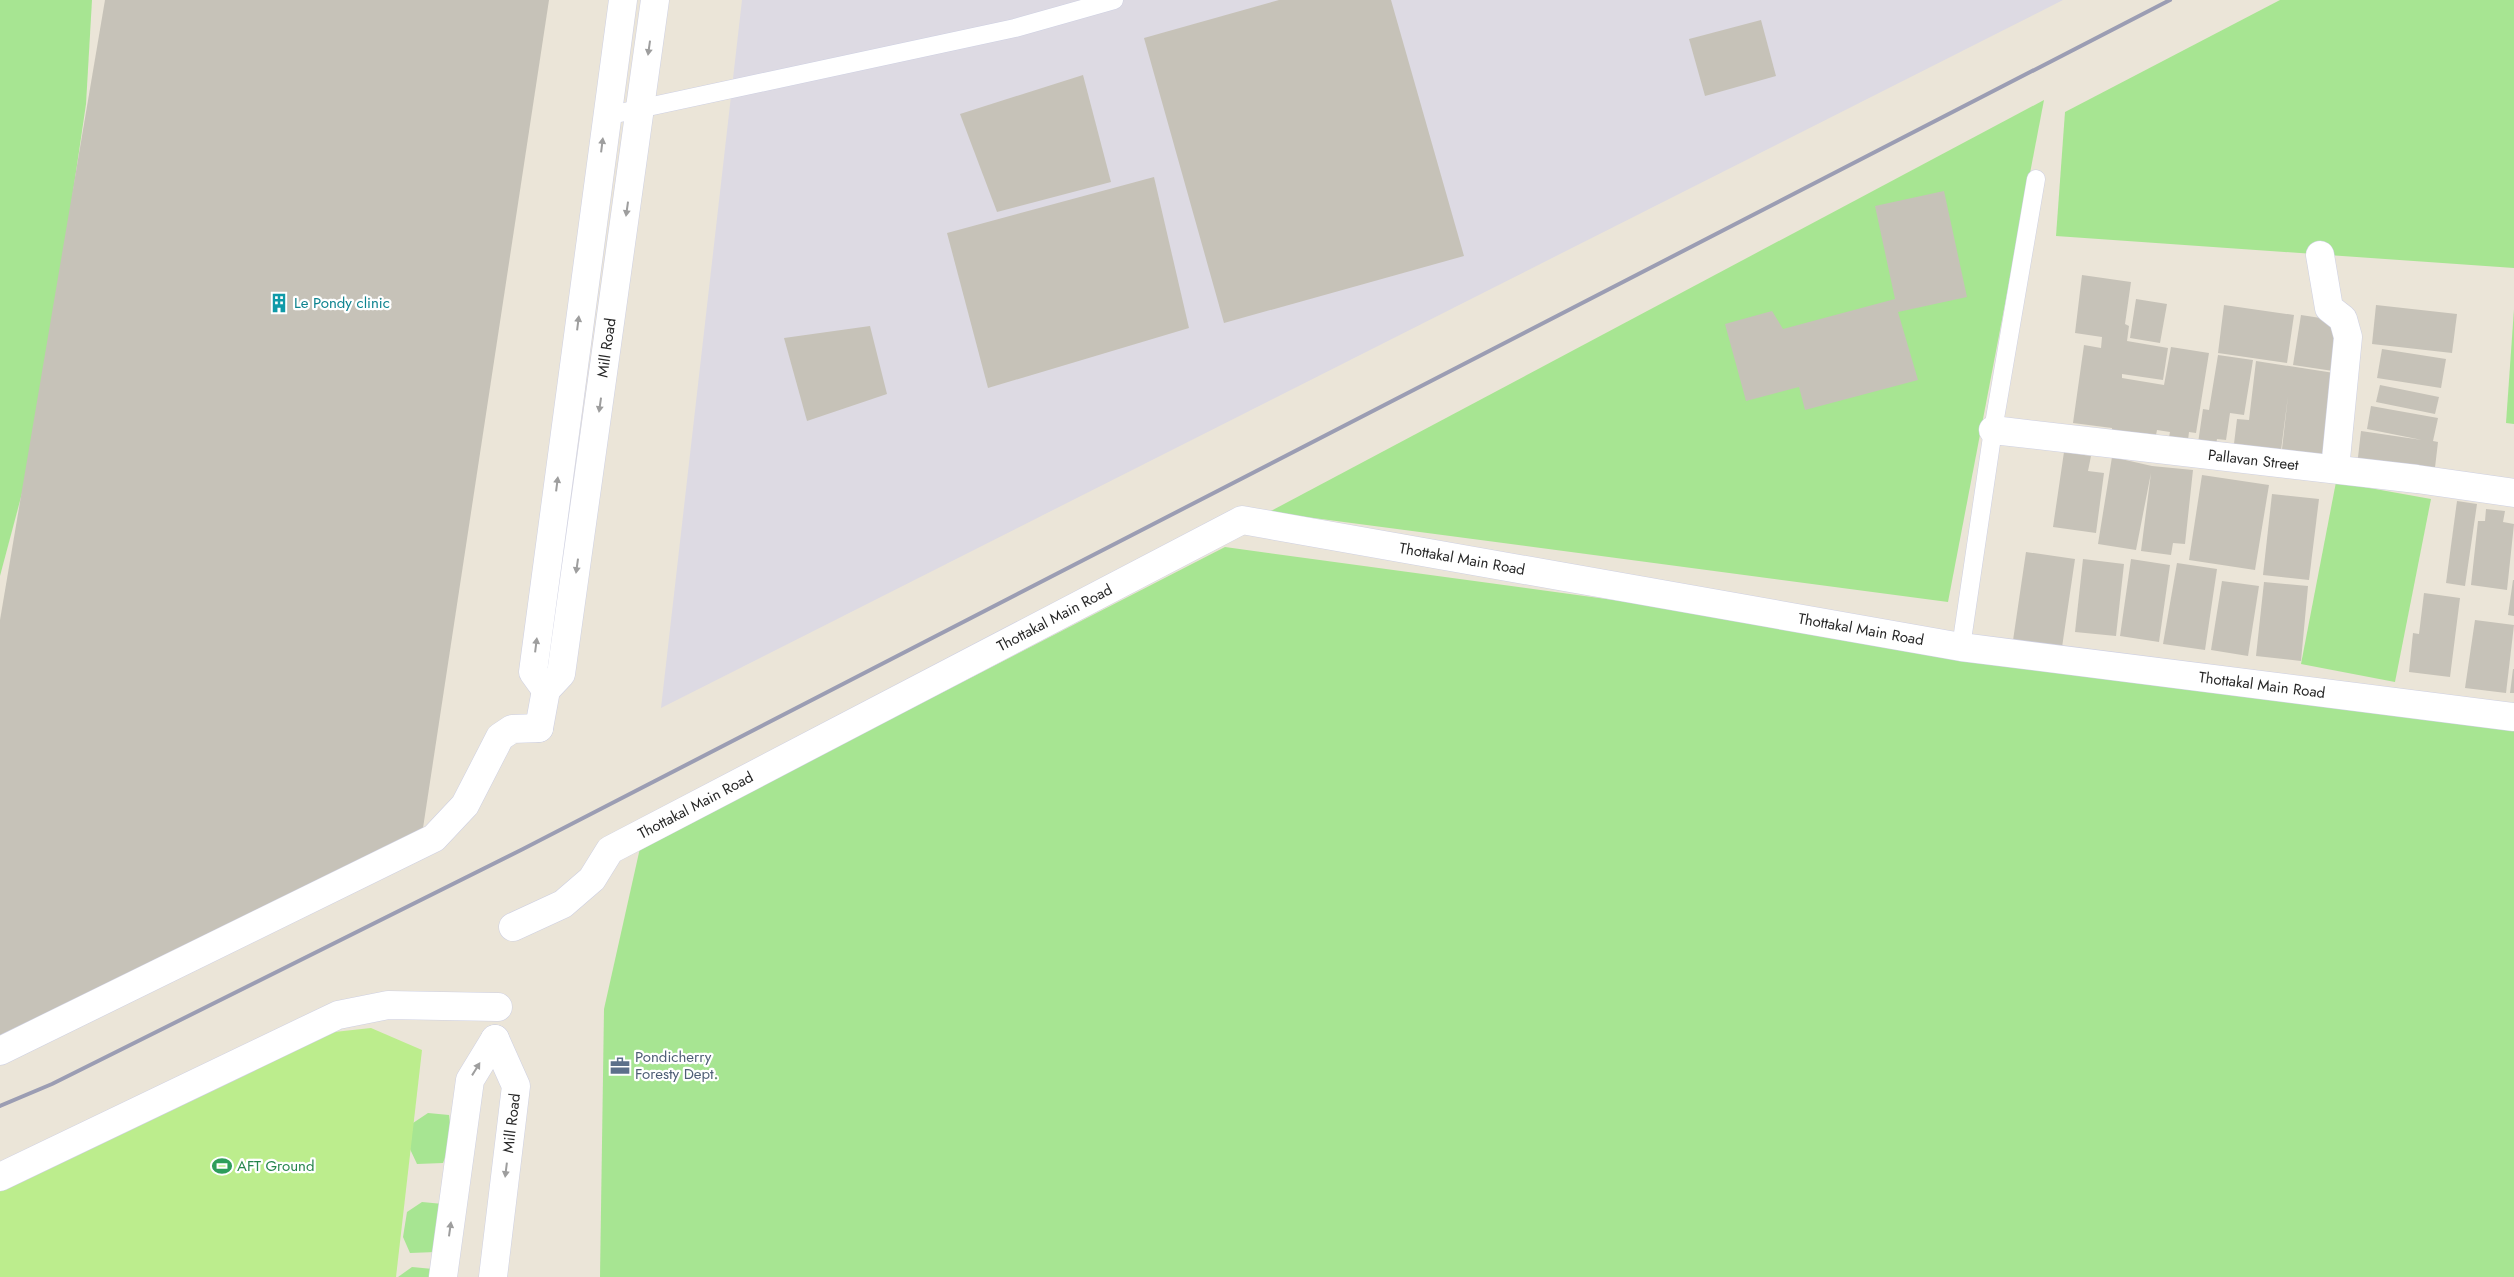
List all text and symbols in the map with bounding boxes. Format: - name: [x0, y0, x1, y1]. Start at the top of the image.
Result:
- one-way arrow: [645, 41, 653, 57]
- one-way arrow: [598, 136, 606, 152]
- one-way arrow: [623, 202, 631, 218]
- building icon: Le Pondy clinic: [268, 292, 290, 314]
- place label: Le Pondy clinic: [294, 292, 390, 314]
- one-way arrow: [575, 315, 583, 331]
- street label: Mill Road: [591, 317, 622, 379]
- one-way arrow: [596, 397, 604, 413]
- street label: Pallavan Street: [2207, 444, 2300, 476]
- one-way arrow: [554, 476, 562, 492]
- street label: Thottakal Main Road: [1398, 537, 1527, 581]
- one-way arrow: [572, 558, 580, 574]
- street label: Thottakal Main Road: [993, 579, 1116, 657]
- street label: Thottakal Main Road: [1796, 607, 1926, 651]
- one-way arrow: [532, 637, 540, 653]
- street label: Thottakal Main Road: [2197, 666, 2327, 704]
- street label: Thottakal Main Road: [634, 766, 757, 845]
- place label: Pondicherry Foresty Dept.: [635, 1046, 718, 1085]
- office icon: Pondicherry Foresty Dept.: [609, 1055, 631, 1077]
- one-way arrow: [471, 1063, 481, 1076]
- street label: Mill Road: [497, 1092, 526, 1154]
- sports icon: AFT Ground: [211, 1155, 233, 1177]
- place label: AFT Ground: [237, 1155, 314, 1177]
- one-way arrow: [502, 1162, 510, 1178]
- one-way arrow: [446, 1220, 454, 1236]

